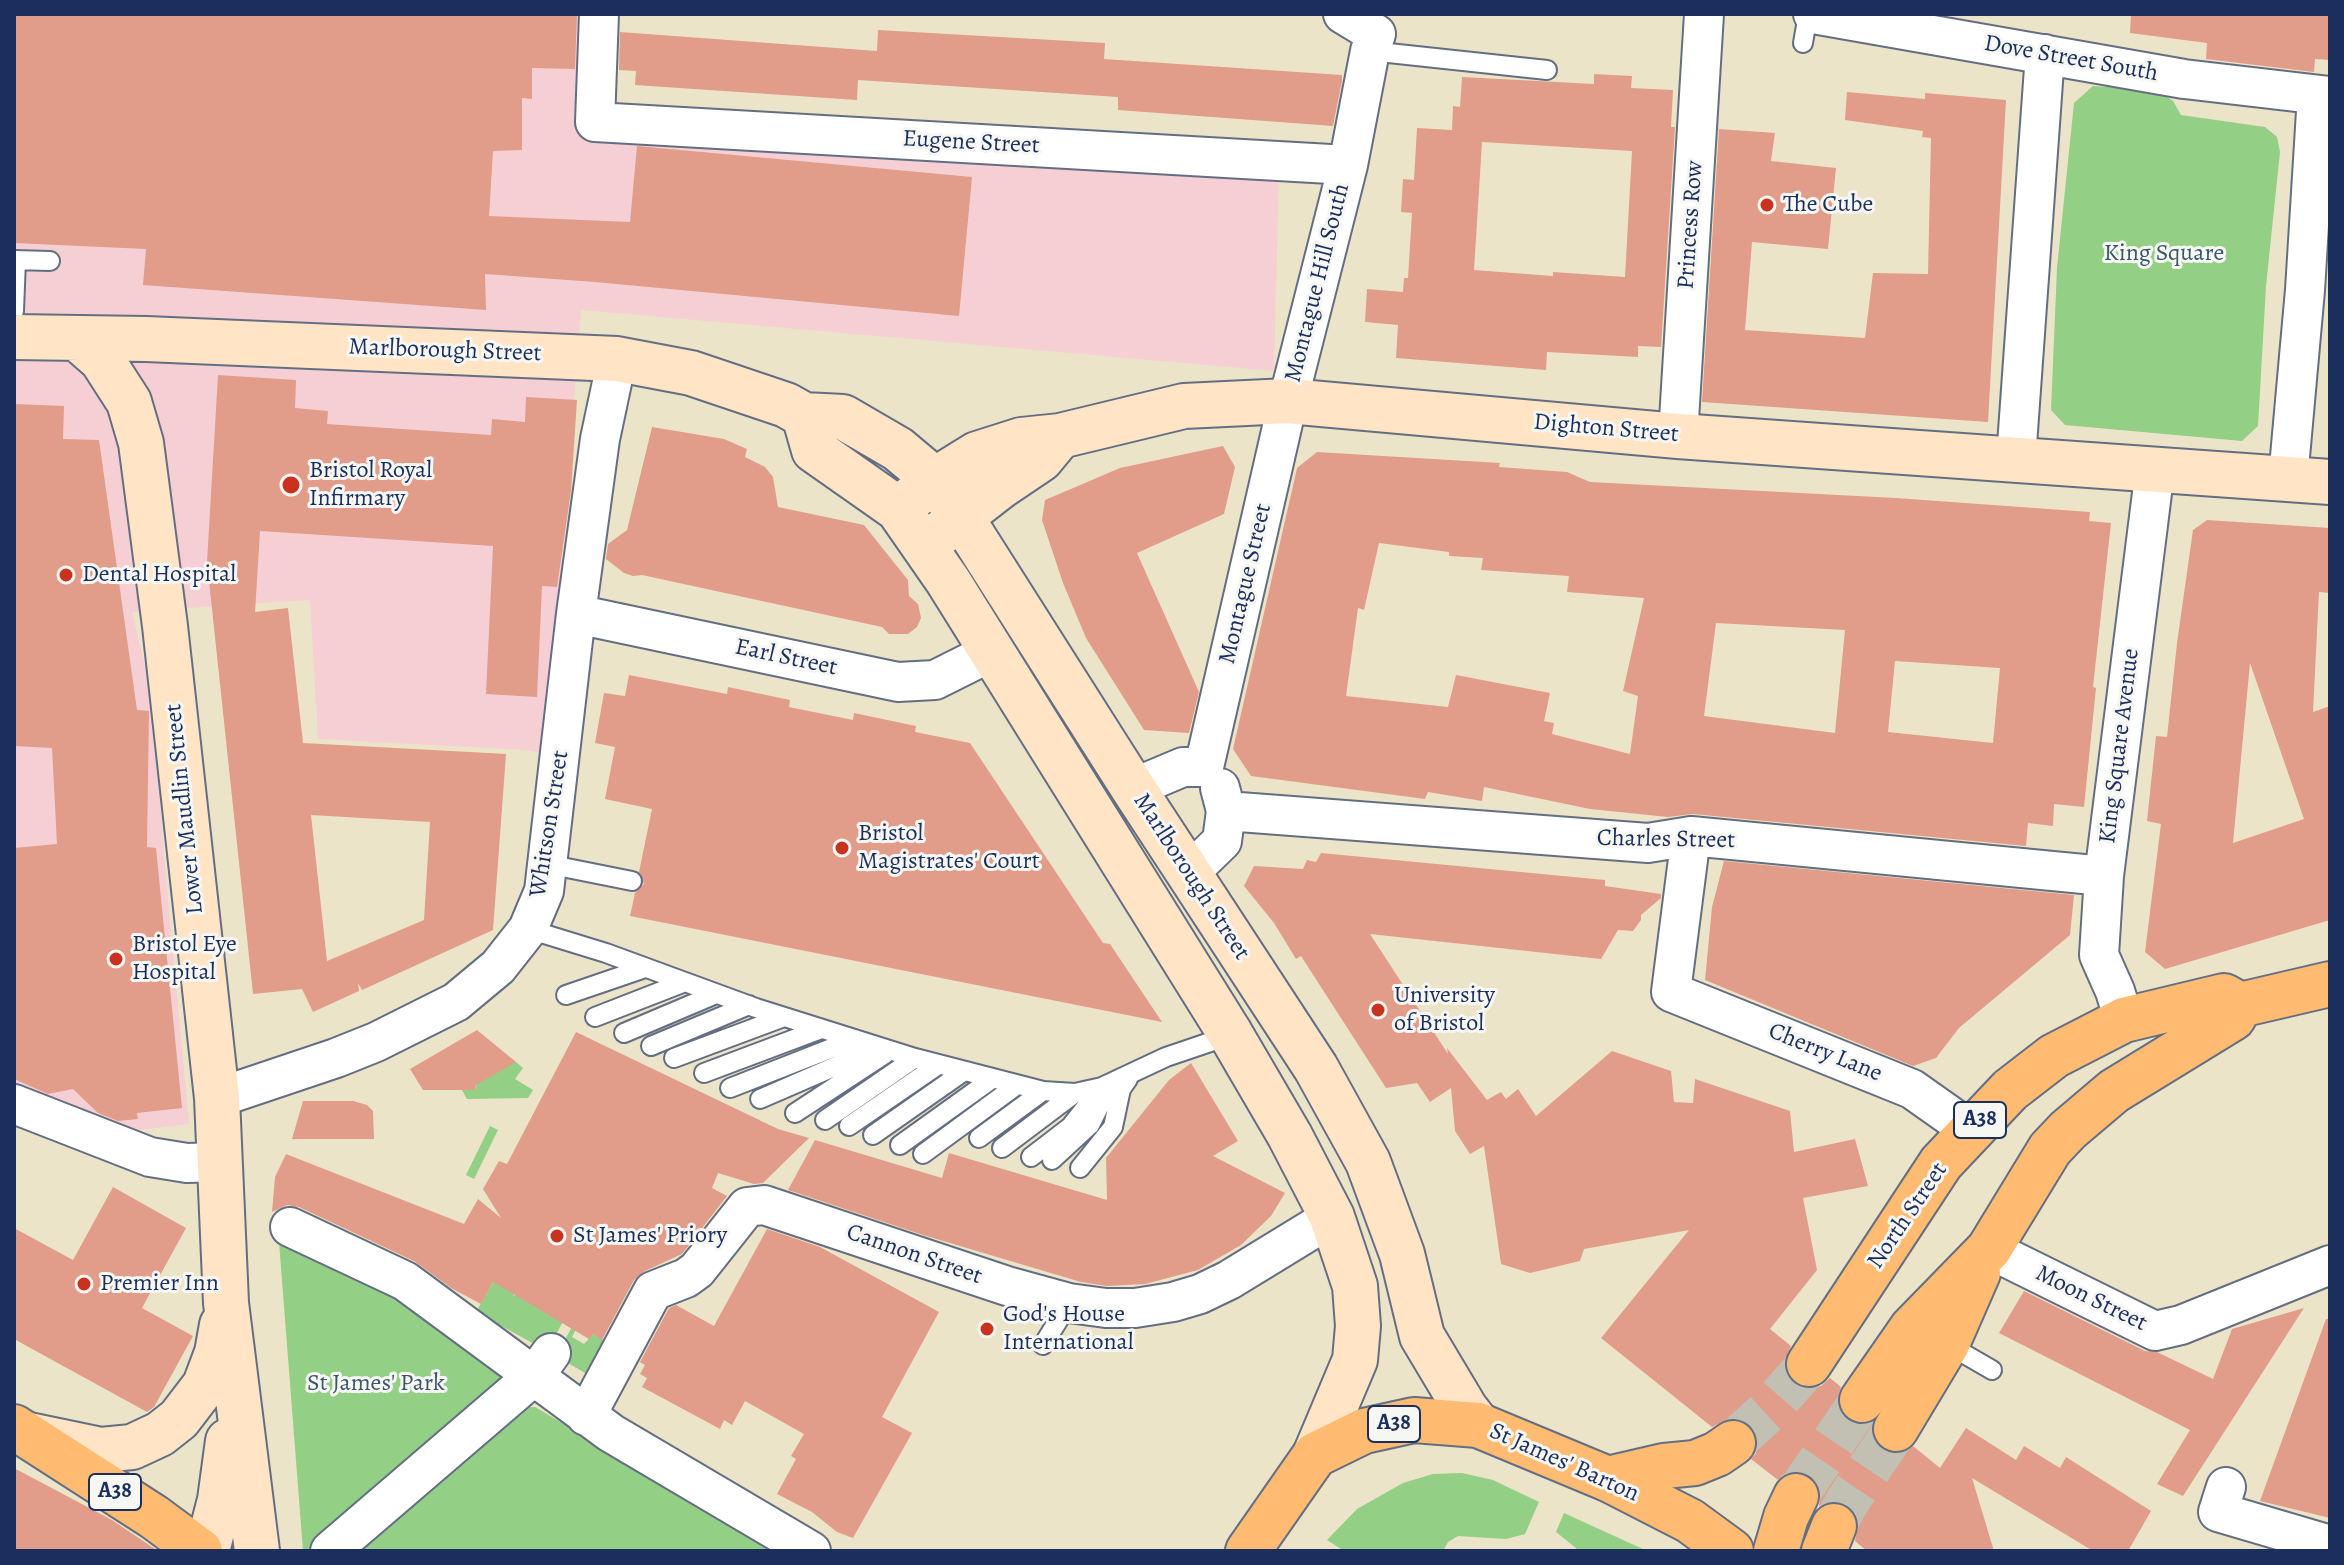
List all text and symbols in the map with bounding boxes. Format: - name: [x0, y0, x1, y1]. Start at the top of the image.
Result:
- street label: Dove Street South: [1982, 30, 2160, 88]
- street label: Eugene Street: [902, 125, 1040, 161]
- street label: Princess Row: [1672, 160, 1710, 290]
- street label: Montague Hill South: [1279, 181, 1357, 385]
- place label: The Cube: [1783, 191, 1873, 219]
- marker: The Cube: [1758, 196, 1776, 214]
- park label: King Square: [2104, 240, 2224, 268]
- street label: Marlborough Street: [348, 333, 542, 369]
- street label: Dighton Street: [1532, 408, 1680, 450]
- place label: Bristol Royal Infirmary: [309, 457, 432, 513]
- marker: Bristol Royal Infirmary: [280, 474, 302, 496]
- street label: Montague Street: [1214, 501, 1278, 667]
- place label: Dental Hospital: [82, 561, 236, 589]
- marker: Dental Hospital: [57, 566, 75, 584]
- street label: Earl Street: [732, 633, 840, 683]
- street label: King Square Avenue: [2094, 647, 2146, 845]
- street label: Lower Maudlin Street: [160, 702, 210, 916]
- street label: Whitson Street: [524, 749, 576, 899]
- street label: Marlborough Street: [1126, 788, 1256, 966]
- place label: Bristol Magistrates' Court: [858, 820, 1040, 876]
- street label: Charles Street: [1597, 824, 1735, 856]
- marker: Bristol Magistrates' Court: [833, 839, 851, 857]
- place label: Bristol Eye Hospital: [132, 931, 237, 987]
- marker: Bristol Eye Hospital: [107, 950, 125, 968]
- place label: University of Bristol: [1394, 982, 1495, 1038]
- marker: University of Bristol: [1369, 1001, 1387, 1019]
- street label: Cherry Lane: [1764, 1017, 1886, 1089]
- road number: A38: [1954, 1102, 2006, 1138]
- street label: North Street: [1862, 1157, 1954, 1275]
- street label: Cannon Street: [842, 1218, 986, 1292]
- place label: St James' Priory: [573, 1222, 727, 1250]
- marker: St James' Priory: [548, 1227, 566, 1245]
- street label: Moon Street: [2030, 1260, 2152, 1338]
- place label: Premier Inn: [100, 1270, 219, 1298]
- marker: Premier Inn: [75, 1275, 93, 1293]
- place label: God's House International: [1003, 1301, 1134, 1357]
- marker: God's House International: [978, 1320, 996, 1338]
- park label: St James' Park: [307, 1370, 445, 1398]
- road number: A38: [1368, 1406, 1420, 1442]
- street label: St James' Barton: [1485, 1417, 1643, 1509]
- road number: A38: [89, 1474, 141, 1510]

